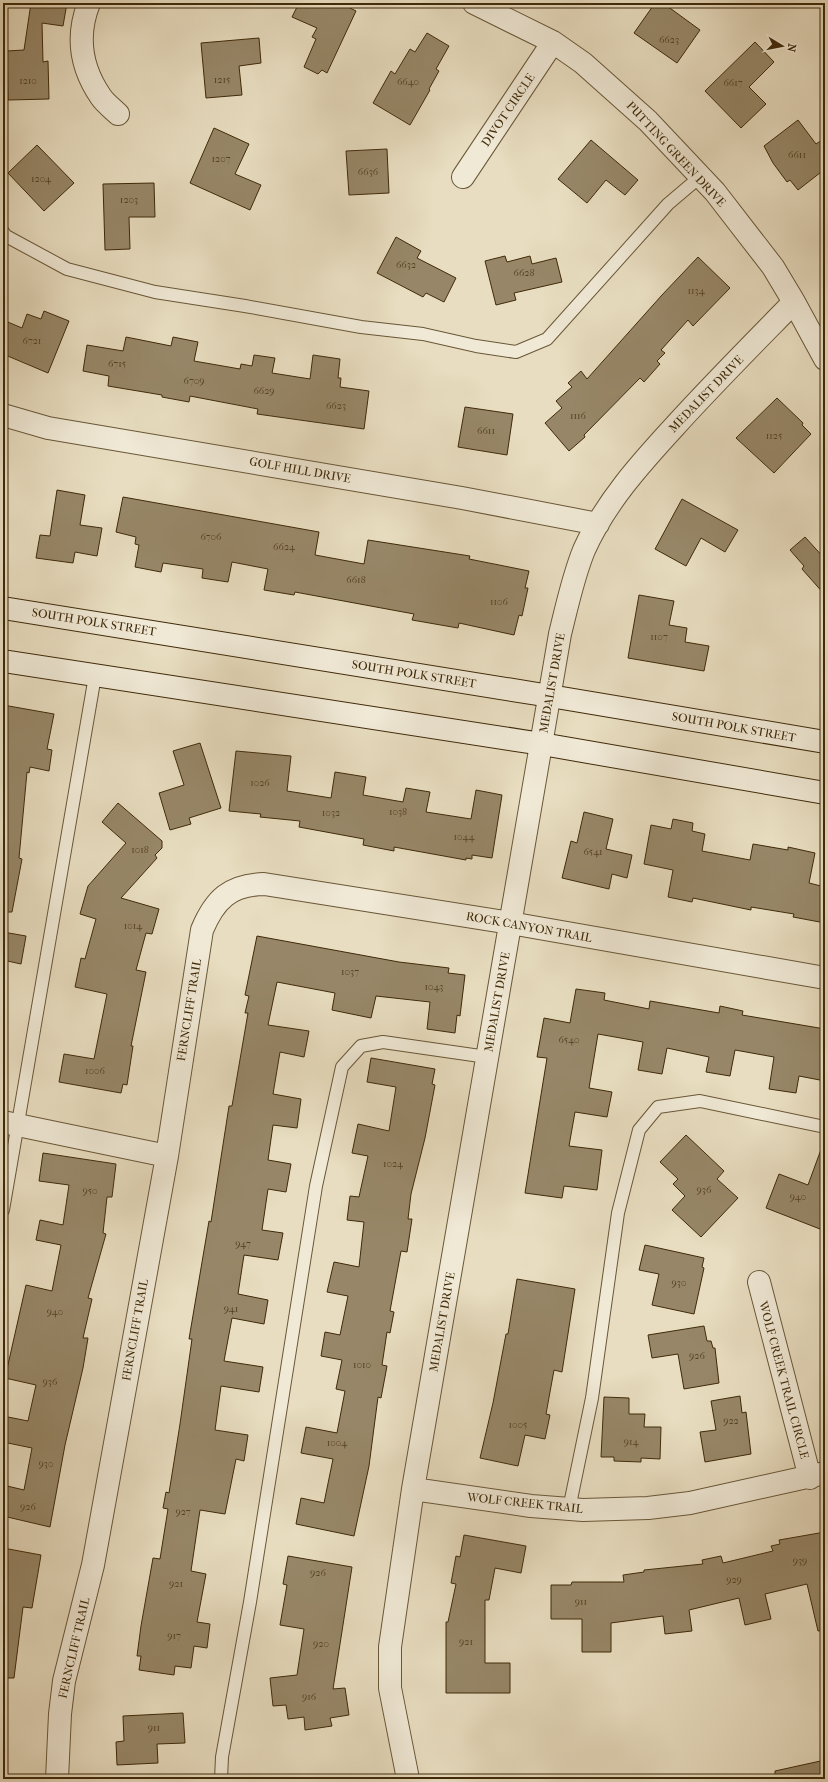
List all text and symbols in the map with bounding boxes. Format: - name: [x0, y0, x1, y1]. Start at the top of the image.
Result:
- north arrow: [762, 26, 802, 66]
- house number: 6623: [659, 34, 679, 46]
- text: N: [784, 42, 798, 54]
- street label: DIVOT CIRCLE: [478, 71, 538, 149]
- house number: 1215: [214, 74, 230, 86]
- house number: 1210: [19, 75, 37, 87]
- house number: 6640: [397, 76, 419, 88]
- house number: 6617: [723, 77, 743, 89]
- street label: PUTTING GREEN DRIVE: [624, 98, 728, 210]
- house number: 6611: [788, 149, 806, 161]
- house number: 1207: [211, 153, 231, 165]
- house number: 6636: [358, 166, 379, 178]
- house number: 1204: [31, 173, 52, 185]
- house number: 1203: [120, 194, 138, 206]
- house number: 6632: [396, 259, 416, 271]
- house number: 6628: [514, 267, 535, 279]
- house number: 1134: [687, 285, 706, 297]
- house number: 6721: [23, 335, 41, 347]
- street label: MEDALIST DRIVE: [666, 353, 746, 435]
- house number: 6715: [108, 358, 126, 370]
- house number: 6709: [184, 375, 204, 387]
- house number: 6629: [253, 385, 275, 397]
- house number: 6623: [326, 400, 346, 412]
- house number: 1116: [570, 410, 587, 422]
- house number: 6611: [477, 425, 495, 437]
- house number: 1125: [766, 430, 782, 442]
- street label: GOLF HILL DRIVE: [248, 454, 352, 486]
- house number: 6706: [200, 531, 222, 543]
- house number: 6624: [273, 541, 296, 553]
- house number: 6618: [346, 574, 366, 586]
- house number: 1106: [490, 596, 509, 608]
- street label: SOUTH POLK STREET: [31, 605, 158, 639]
- house number: 1107: [650, 631, 668, 643]
- street label: MEDALIST DRIVE: [536, 632, 568, 734]
- street label: SOUTH POLK STREET: [351, 657, 478, 691]
- street label: SOUTH POLK STREET: [671, 709, 798, 745]
- house number: 1026: [250, 777, 270, 789]
- house number: 1038: [389, 806, 407, 818]
- house number: 1032: [322, 807, 340, 819]
- house number: 1044: [454, 831, 475, 843]
- house number: 1018: [131, 844, 149, 856]
- house number: 6541: [583, 846, 603, 858]
- street label: ROCK CANYON TRAIL: [465, 909, 594, 945]
- house number: 1014: [124, 920, 143, 932]
- street label: MEDALIST DRIVE: [481, 951, 513, 1053]
- street label: FERNCLIFF TRAIL: [174, 957, 204, 1062]
- house number: 1037: [341, 966, 359, 978]
- house number: 1043: [425, 981, 443, 993]
- house number: 6540: [558, 1034, 580, 1046]
- house number: 1006: [85, 1065, 106, 1077]
- house number: 1024: [383, 1158, 404, 1170]
- house number: 936: [697, 1184, 712, 1196]
- house number: 950: [82, 1185, 98, 1197]
- house number: 940: [790, 1191, 806, 1203]
- house number: 947: [235, 1238, 251, 1250]
- street label: MEDALIST DRIVE: [426, 1271, 458, 1373]
- street label: FERNCLIFF TRAIL: [119, 1277, 151, 1382]
- house number: 930: [672, 1277, 686, 1289]
- street label: WOLF CREEK TRAIL CIRCLE: [756, 1299, 812, 1460]
- house number: 941: [224, 1303, 238, 1315]
- house number: 940: [47, 1306, 63, 1318]
- house number: 926: [689, 1350, 705, 1362]
- house number: 1010: [353, 1359, 371, 1371]
- house number: 936: [43, 1376, 58, 1388]
- house number: 922: [723, 1415, 739, 1427]
- house number: 1005: [509, 1419, 527, 1431]
- house number: 914: [624, 1436, 639, 1448]
- house number: 1004: [327, 1437, 348, 1449]
- house number: 930: [39, 1458, 53, 1470]
- street label: WOLF CREEK TRAIL: [465, 1490, 584, 1516]
- house number: 926: [20, 1501, 36, 1513]
- house number: 927: [175, 1506, 191, 1518]
- house number: 939: [793, 1555, 807, 1567]
- house number: 926: [310, 1567, 326, 1579]
- house number: 929: [726, 1574, 742, 1586]
- house number: 921: [169, 1578, 183, 1590]
- street label: FERNCLIFF TRAIL: [56, 1595, 93, 1700]
- house number: 911: [575, 1596, 587, 1608]
- house number: 917: [167, 1630, 181, 1642]
- house number: 921: [459, 1636, 473, 1648]
- house number: 920: [313, 1638, 329, 1650]
- house number: 916: [302, 1691, 317, 1703]
- house number: 911: [148, 1722, 160, 1734]

